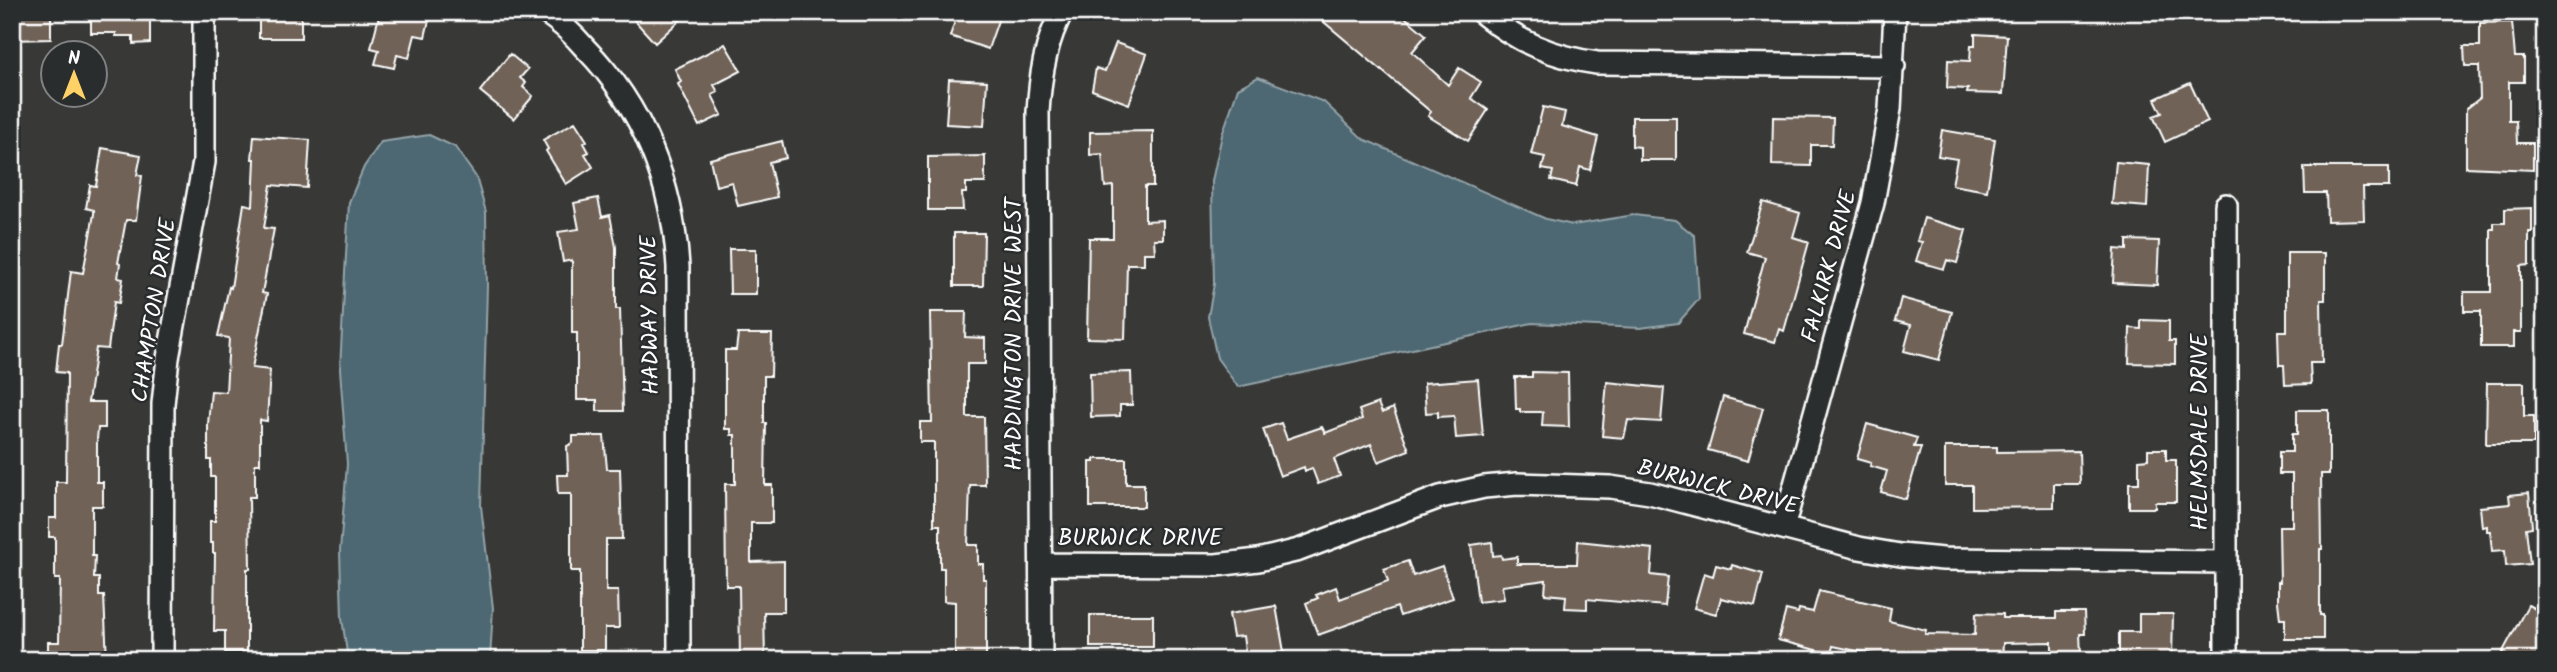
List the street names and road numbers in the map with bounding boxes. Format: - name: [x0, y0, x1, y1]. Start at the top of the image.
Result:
- street label: FALKIRK DRIVE: [1792, 186, 1868, 347]
- street label: HADDINGTON DRIVE WEST: [997, 196, 1033, 471]
- street label: CHAMPTON DRIVE: [123, 215, 187, 405]
- street label: HADWAY DRIVE: [632, 234, 670, 395]
- street label: HELMSDALE DRIVE: [2183, 333, 2219, 530]
- street label: BURWICK DRIVE: [1633, 451, 1802, 525]
- street label: BURWICK DRIVE: [1058, 521, 1223, 557]

